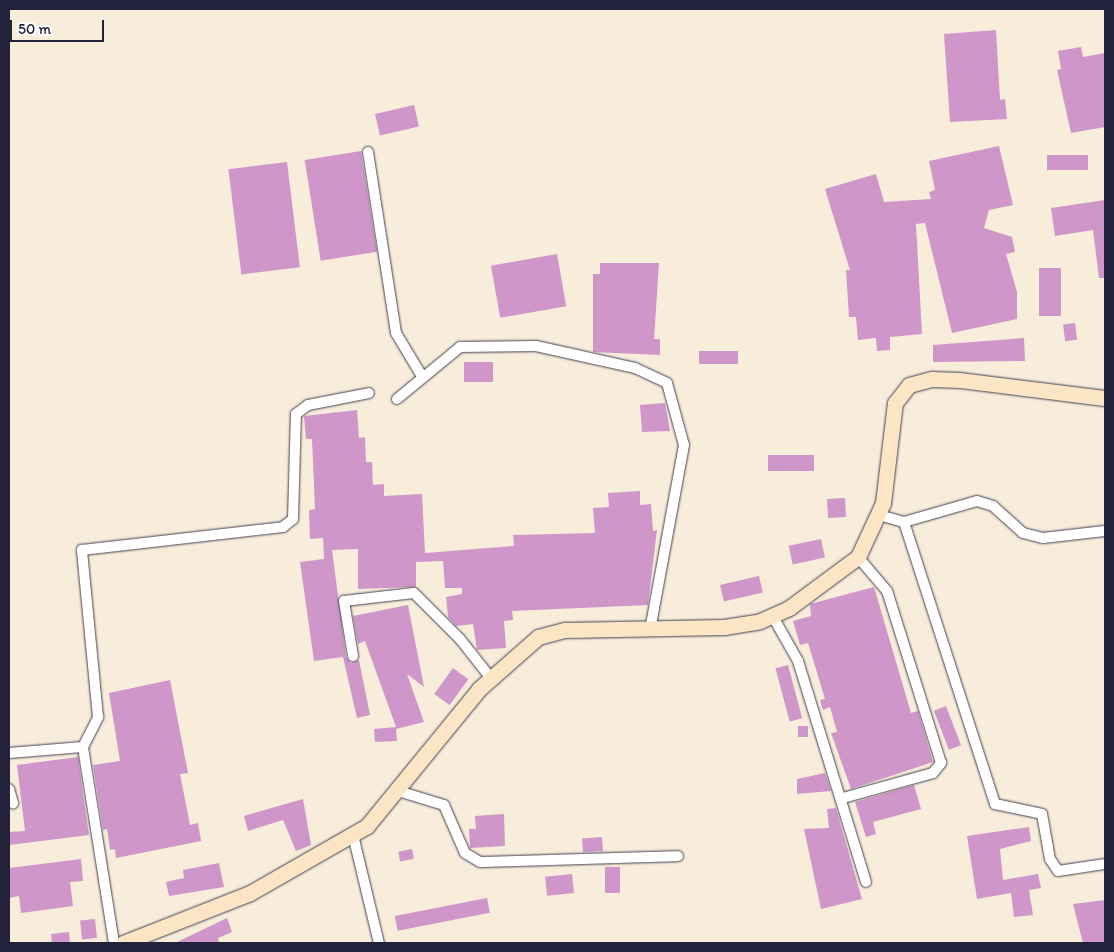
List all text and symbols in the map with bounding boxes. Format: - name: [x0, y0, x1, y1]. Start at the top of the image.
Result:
- scale bar: [12, 10, 106, 42]
- text: 50 m: [18, 20, 51, 38]

